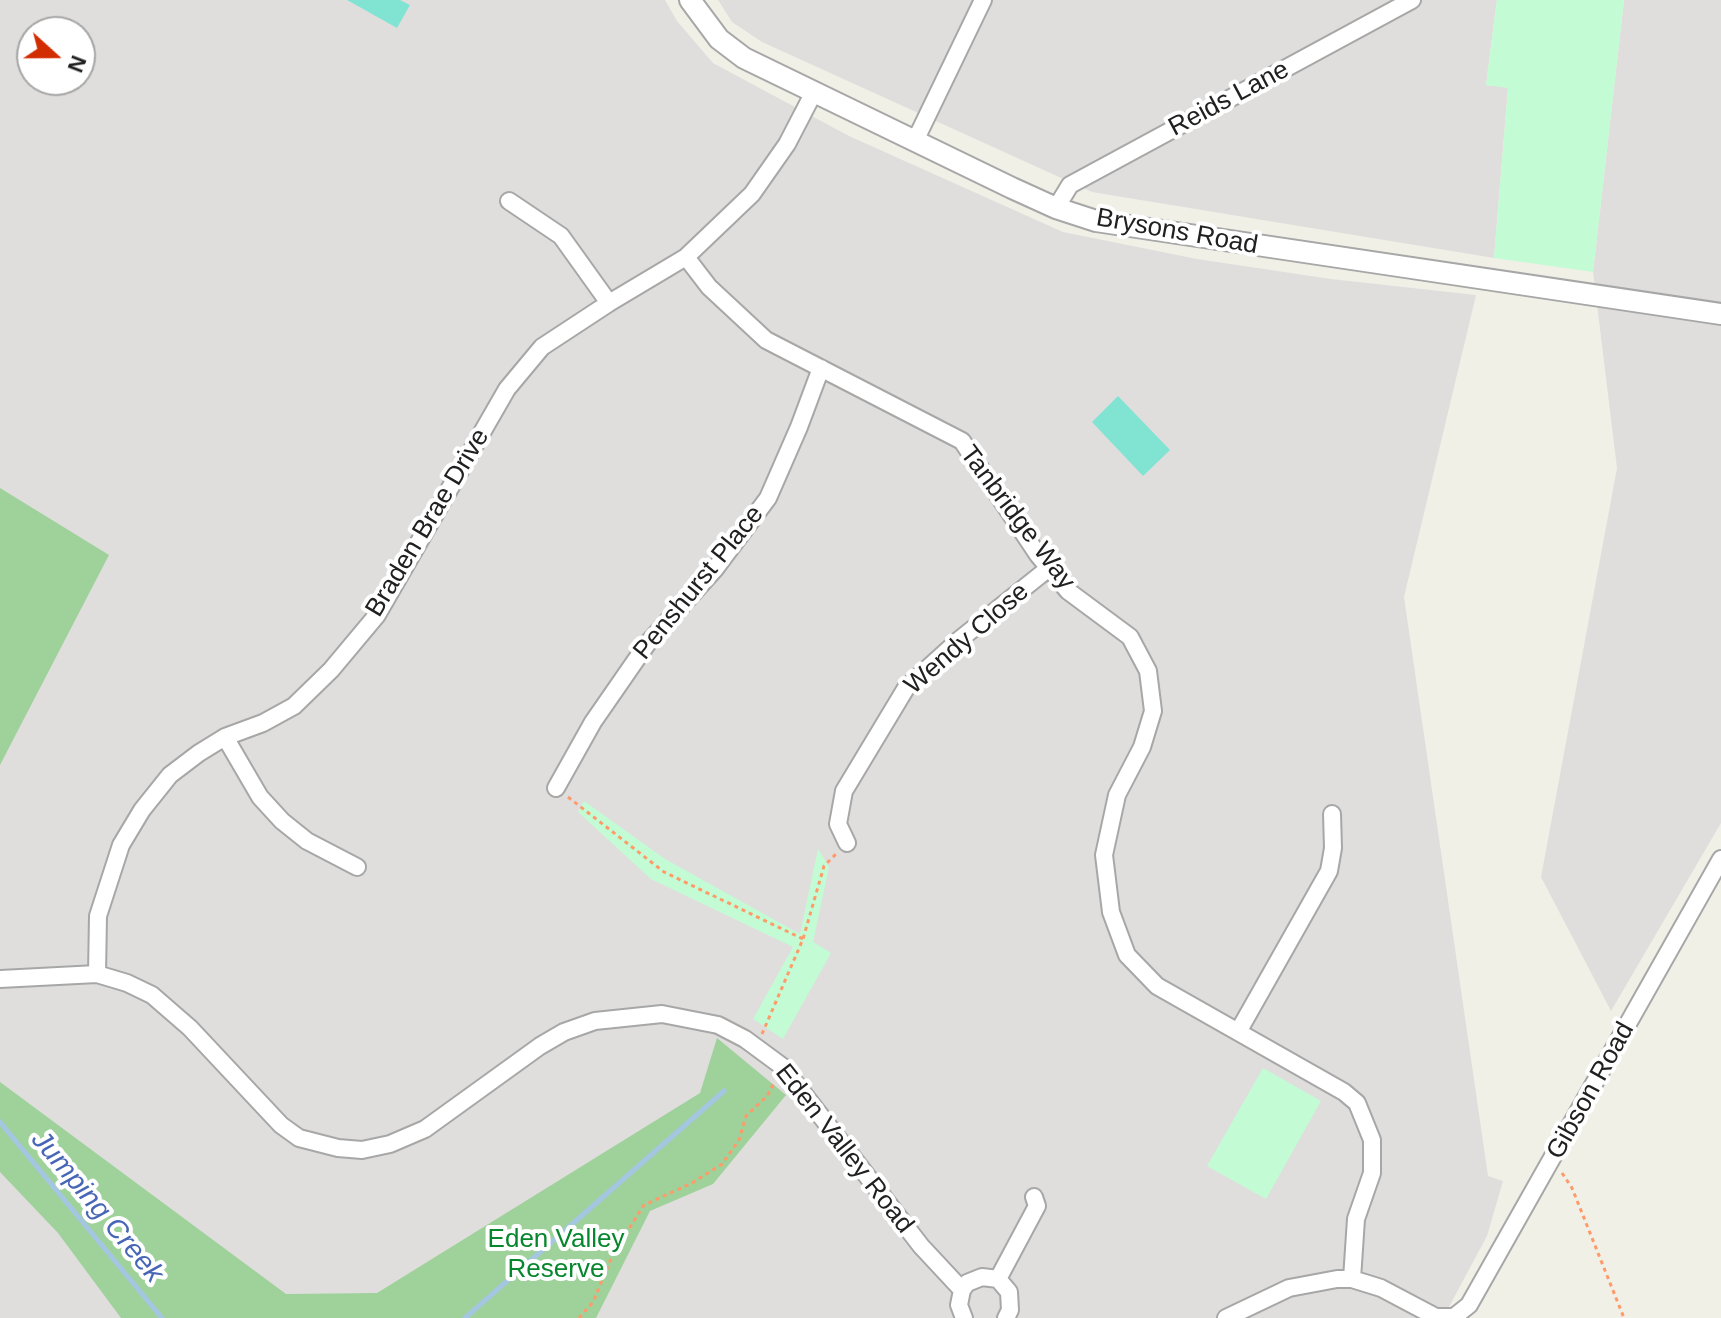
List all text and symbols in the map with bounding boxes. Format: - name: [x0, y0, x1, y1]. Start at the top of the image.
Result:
- north arrow: [16, 16, 96, 96]
- text: N: [62, 52, 92, 76]
- street label: Reids Lane: [1164, 54, 1294, 144]
- street label: Brysons Road: [1094, 202, 1260, 262]
- street label: Braden Brae Drive: [360, 423, 496, 623]
- street label: Tanbridge Way: [953, 440, 1081, 596]
- street label: Penshurst Place: [627, 500, 771, 666]
- street label: Wendy Close: [899, 577, 1035, 701]
- street label: Gibson Road: [1541, 1017, 1641, 1165]
- street label: Eden Valley Road: [768, 1058, 920, 1240]
- water label: Jumping Creek: [24, 1124, 170, 1290]
- park label: Eden Valley Reserve: [488, 1224, 624, 1286]

